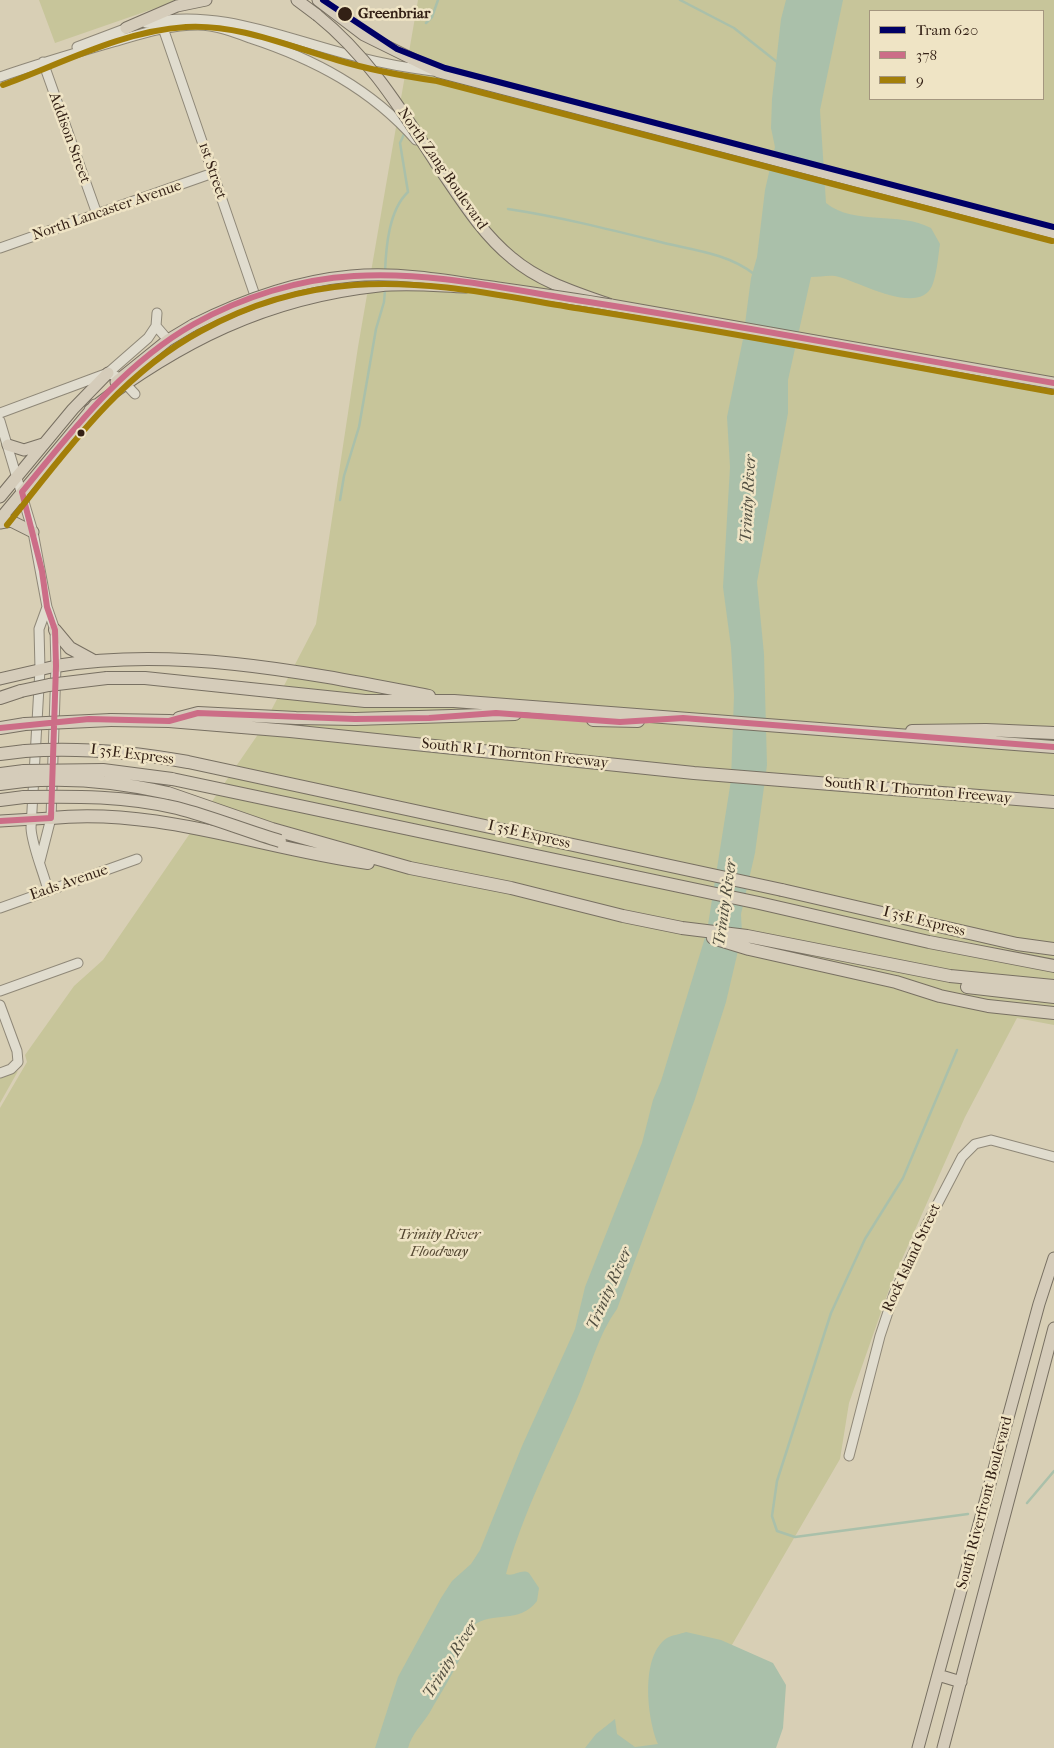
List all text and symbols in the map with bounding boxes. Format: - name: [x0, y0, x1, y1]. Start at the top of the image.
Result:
- marker: Greenbriar: [336, 5, 354, 23]
- place label: Greenbriar: [358, 5, 430, 23]
- legend: [869, 10, 1044, 100]
- text: Tram 620: [916, 21, 978, 39]
- text: 378: [916, 46, 937, 64]
- text: 9: [916, 71, 924, 89]
- street label: Addison Street: [44, 90, 94, 186]
- street label: North Zang Boulevard: [393, 105, 491, 233]
- street label: 1st Street: [194, 140, 230, 202]
- street label: North Lancaster Avenue: [30, 177, 184, 245]
- unlabelled marker: [76, 428, 86, 438]
- water label: Trinity River: [737, 454, 761, 544]
- street label: South R L Thornton Freeway: [421, 735, 609, 773]
- street label: I 35E Express: [89, 741, 175, 769]
- street label: South R L Thornton Freeway: [824, 774, 1012, 808]
- street label: I 35E Express: [486, 817, 572, 853]
- water label: Trinity River: [710, 858, 742, 948]
- street label: Eads Avenue: [28, 861, 110, 905]
- street label: I 35E Express: [881, 903, 967, 941]
- street label: Rock Island Street: [879, 1201, 945, 1315]
- park label: Trinity River Floodway: [398, 1226, 480, 1261]
- water label: Trinity River: [583, 1245, 637, 1333]
- street label: South Riverfront Boulevard: [953, 1415, 1017, 1591]
- water label: Trinity River: [419, 1617, 483, 1703]

